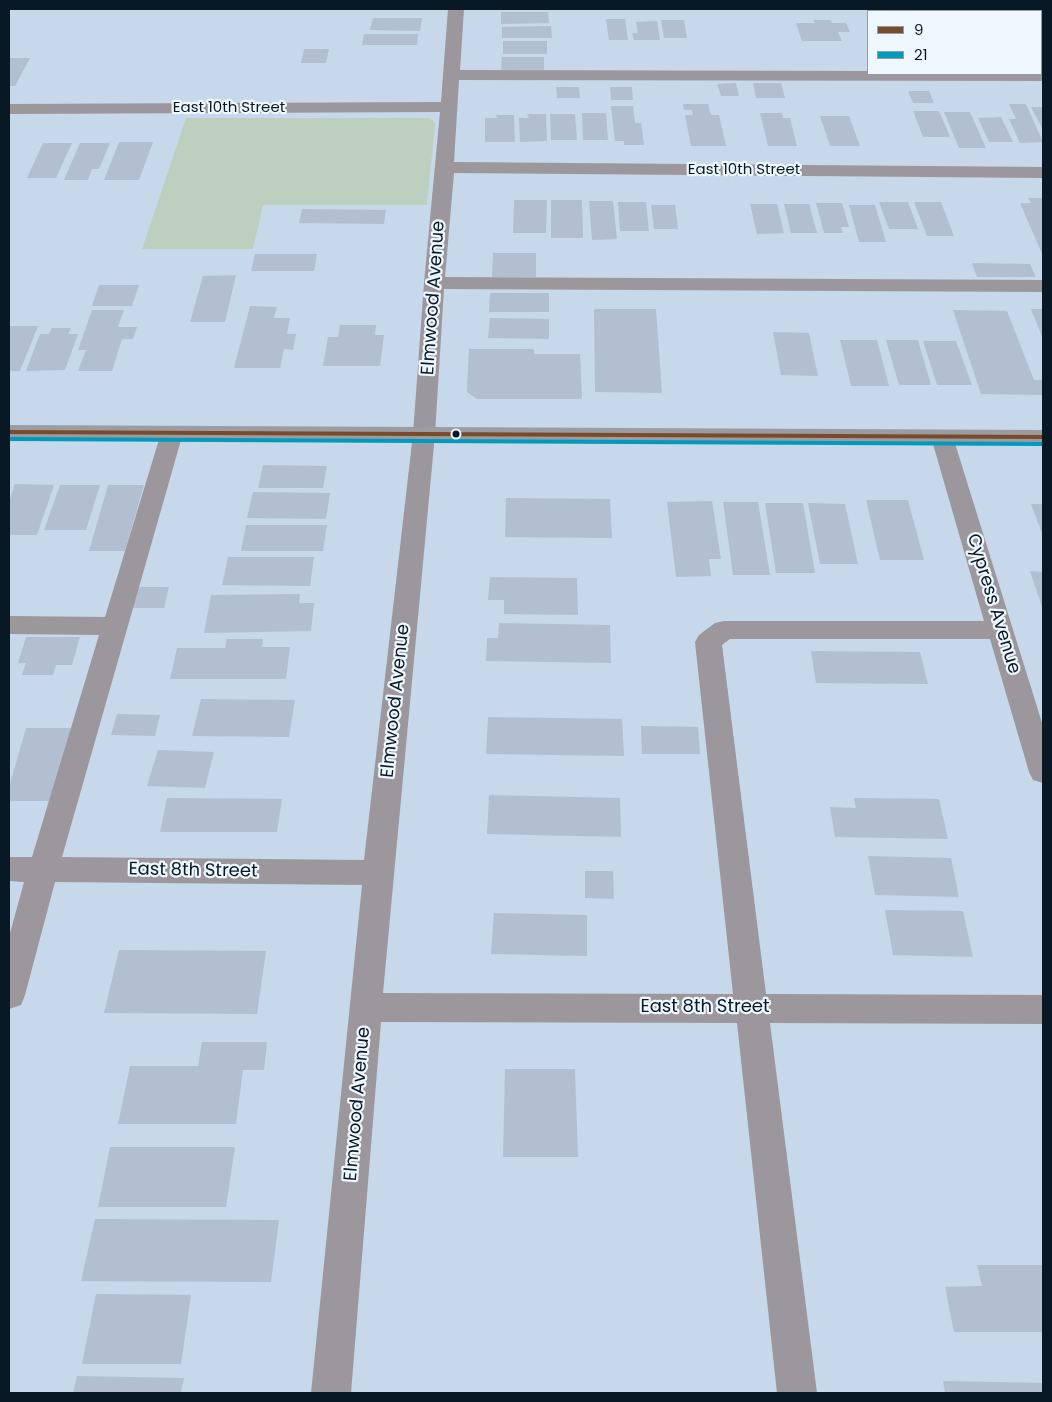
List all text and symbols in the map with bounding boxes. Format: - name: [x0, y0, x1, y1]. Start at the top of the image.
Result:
- legend: [867, 10, 1042, 75]
- text: 9: [914, 19, 923, 40]
- text: 21: [914, 44, 927, 65]
- street label: East 10th Street: [173, 99, 285, 117]
- street label: East 10th Street: [688, 161, 800, 179]
- street label: Elmwood Avenue: [418, 220, 450, 376]
- unlabelled marker: [451, 429, 461, 439]
- street label: Cypress Avenue: [961, 531, 1025, 677]
- street label: Elmwood Avenue: [377, 623, 415, 779]
- street label: East 8th Street: [128, 859, 258, 883]
- street label: East 8th Street: [640, 996, 770, 1018]
- street label: Elmwood Avenue: [341, 1026, 375, 1182]

